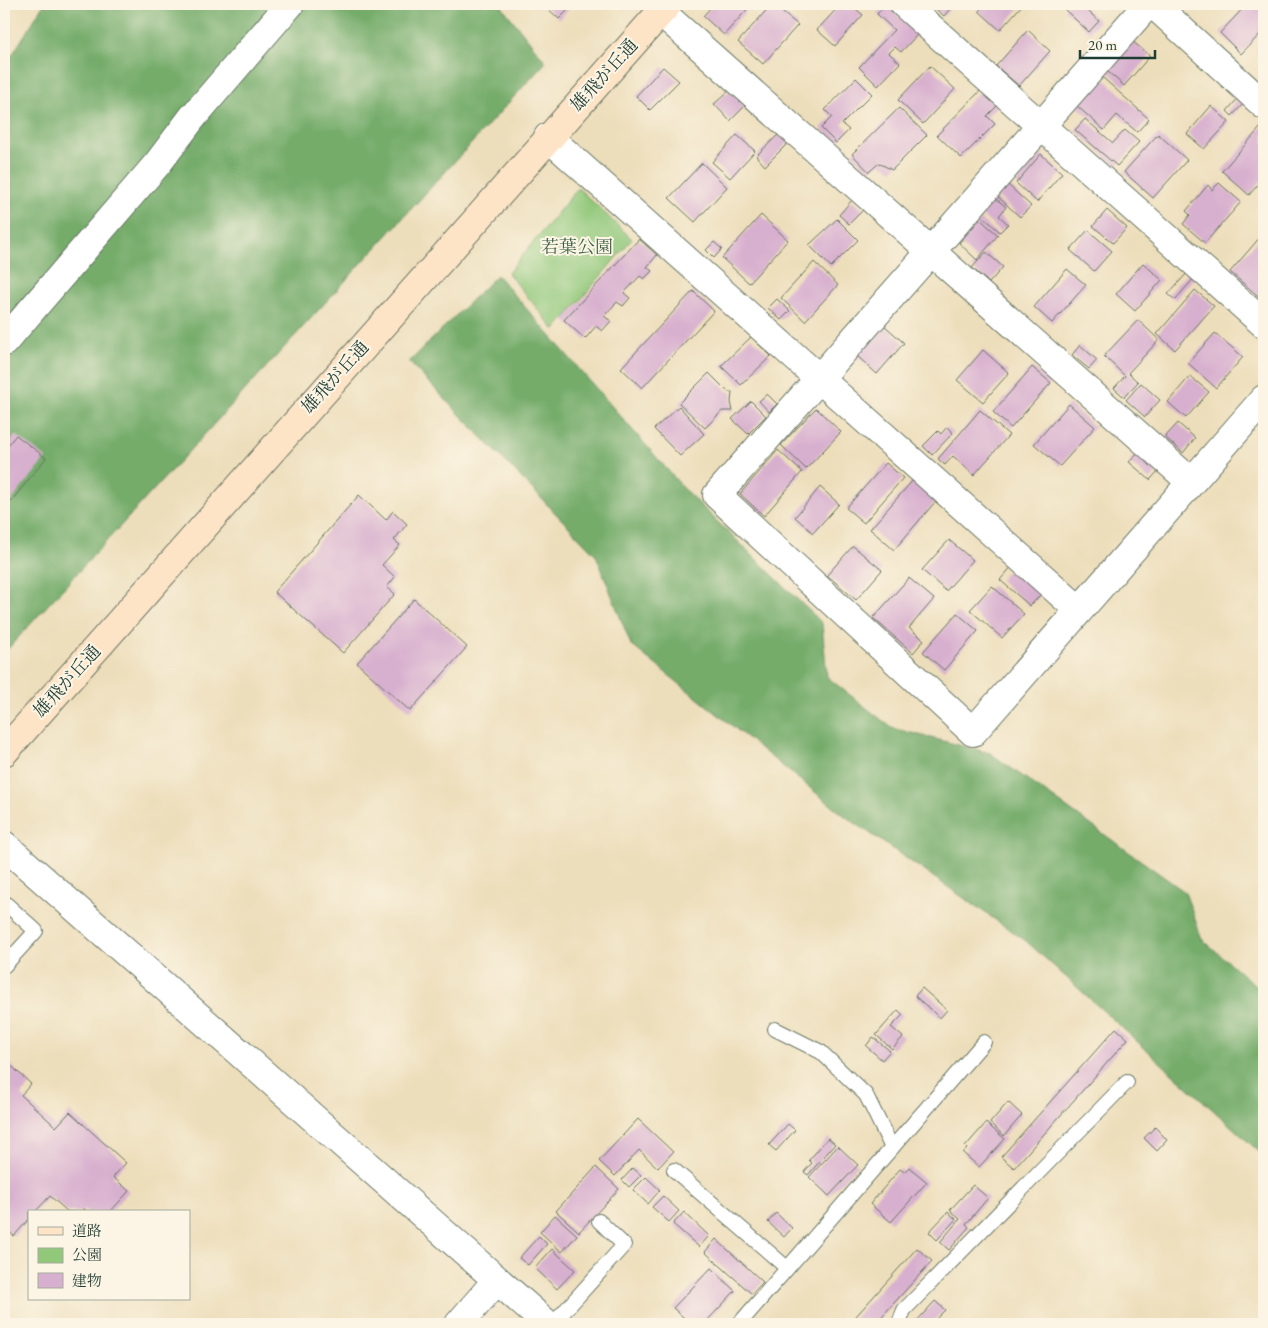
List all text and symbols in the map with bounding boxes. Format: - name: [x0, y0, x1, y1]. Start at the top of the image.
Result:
- scale bar: [1080, 28, 1156, 60]
- street label: 雄飛が丘通: [565, 34, 642, 116]
- text: 20 m: [1088, 35, 1117, 54]
- park label: 若葉公園: [541, 235, 613, 258]
- street label: 雄飛が丘通: [296, 336, 373, 418]
- street label: 雄飛が丘通: [28, 640, 105, 722]
- legend: [28, 1210, 190, 1300]
- text: 道路: [72, 1221, 102, 1240]
- text: 公園: [72, 1245, 102, 1264]
- text: 建物: [72, 1271, 102, 1290]

